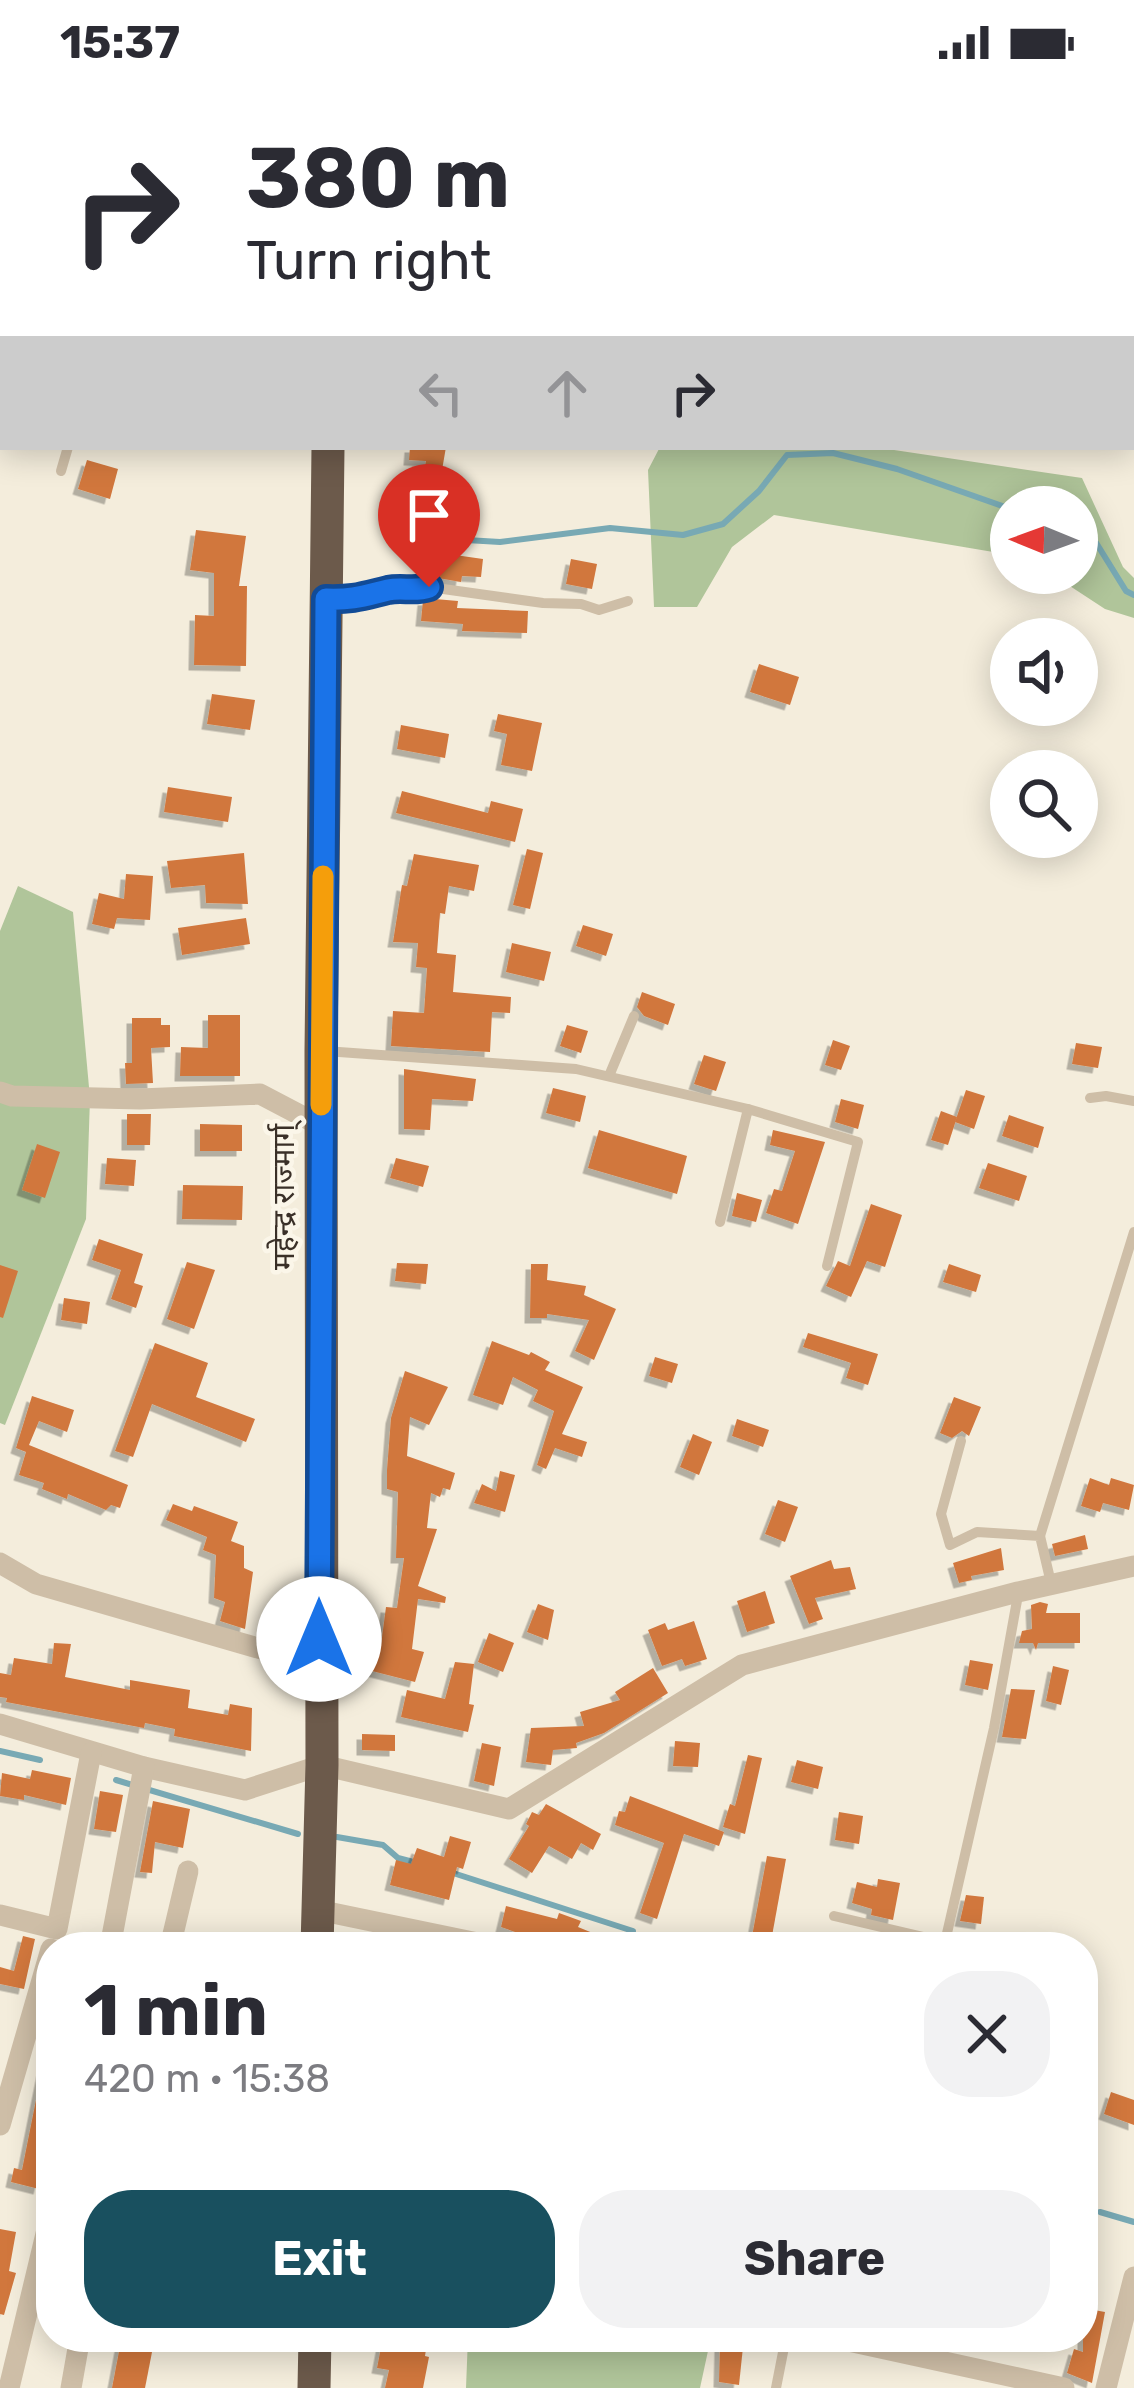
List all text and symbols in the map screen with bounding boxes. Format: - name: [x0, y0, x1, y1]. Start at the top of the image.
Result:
- text: 15:37: [60, 16, 180, 69]
- text: 380 m: [246, 128, 510, 228]
- icon: right: [48, 132, 204, 288]
- text: Turn right: [246, 229, 491, 293]
- icon: left: [408, 360, 474, 426]
- icon: ahead: [534, 360, 600, 426]
- icon: right: [660, 360, 726, 426]
- pin: [378, 464, 480, 587]
- icon: arrive: [396, 482, 462, 548]
- north arrow: [990, 486, 1098, 594]
- map controls: [990, 486, 1098, 858]
- button: sound: [990, 618, 1098, 726]
- button: search: [990, 750, 1098, 858]
- street label: महेन्द्र राज्मार्ग्: [266, 1120, 302, 1270]
- position arrow: [256, 1576, 382, 1702]
- text: 1 min: [84, 1968, 268, 2053]
- button: close: [924, 1971, 1050, 2097]
- text: 420 m · 15:38: [84, 2056, 330, 2102]
- button: Exit: [84, 2190, 555, 2328]
- button: Share: [579, 2190, 1050, 2328]

